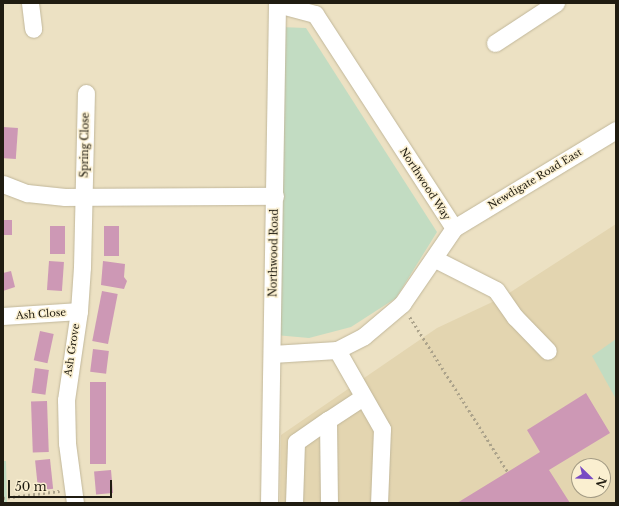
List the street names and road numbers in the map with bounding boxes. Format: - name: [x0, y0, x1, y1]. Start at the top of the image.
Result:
- street label: Spring Close: [78, 112, 92, 178]
- street label: Northwood Way: [397, 145, 453, 223]
- street label: Newdigate Road East: [486, 146, 584, 212]
- street label: Northwood Road: [267, 209, 281, 297]
- street label: Ash Close: [16, 306, 66, 322]
- street label: Ash Grove: [62, 323, 82, 377]

